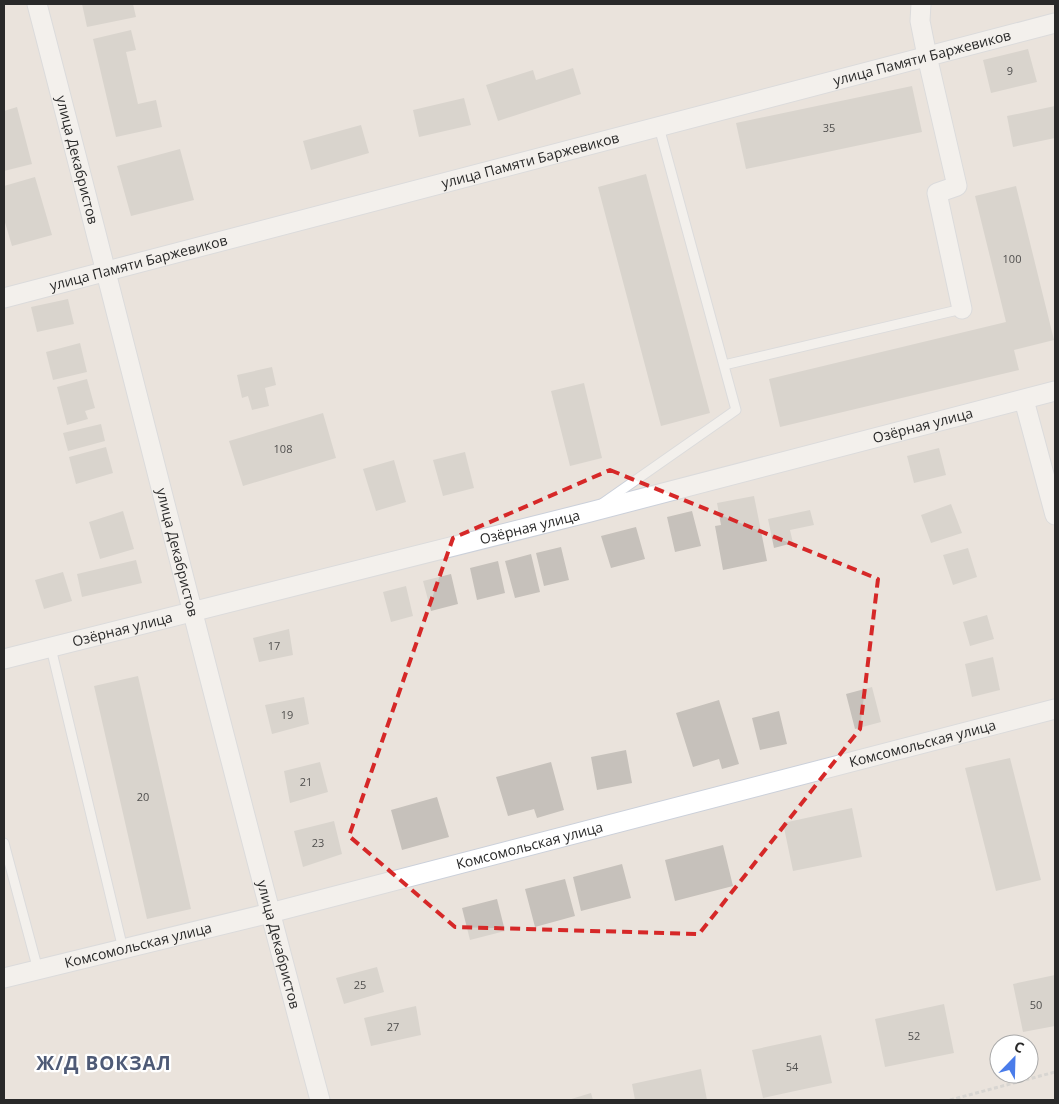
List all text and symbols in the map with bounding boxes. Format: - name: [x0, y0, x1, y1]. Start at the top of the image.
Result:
- street label: улица Памяти Баржевиков: [831, 25, 1013, 90]
- house number: 9: [1007, 63, 1013, 78]
- street label: улица Декабристов: [52, 93, 103, 226]
- house number: 35: [823, 120, 835, 135]
- street label: улица Памяти Баржевиков: [439, 127, 621, 192]
- street label: улица Памяти Баржевиков: [47, 230, 229, 295]
- house number: 100: [1003, 251, 1021, 266]
- street label: Озёрная улица: [871, 403, 975, 447]
- house number: 108: [274, 441, 292, 456]
- street label: улица Декабристов: [152, 486, 203, 619]
- street label: Озёрная улица: [477, 505, 582, 548]
- street label: Озёрная улица: [70, 607, 174, 651]
- house number: 17: [268, 638, 280, 653]
- house number: 19: [281, 707, 293, 722]
- street label: Комсомольская улица: [847, 715, 998, 771]
- house number: 21: [300, 774, 312, 789]
- house number: 20: [137, 789, 149, 804]
- street label: Комсомольская улица: [454, 817, 605, 873]
- house number: 23: [312, 835, 324, 850]
- street label: улица Декабристов: [253, 878, 305, 1011]
- street label: Комсомольская улица: [62, 918, 214, 972]
- house number: 25: [354, 977, 366, 992]
- house number: 50: [1030, 997, 1042, 1012]
- house number: 27: [387, 1019, 399, 1034]
- house number: 52: [908, 1028, 920, 1043]
- north arrow: [989, 1034, 1039, 1084]
- text: С: [1011, 1036, 1027, 1057]
- district label: Ж/Д ВОКЗАЛ: [36, 1050, 172, 1076]
- house number: 54: [786, 1059, 799, 1074]

